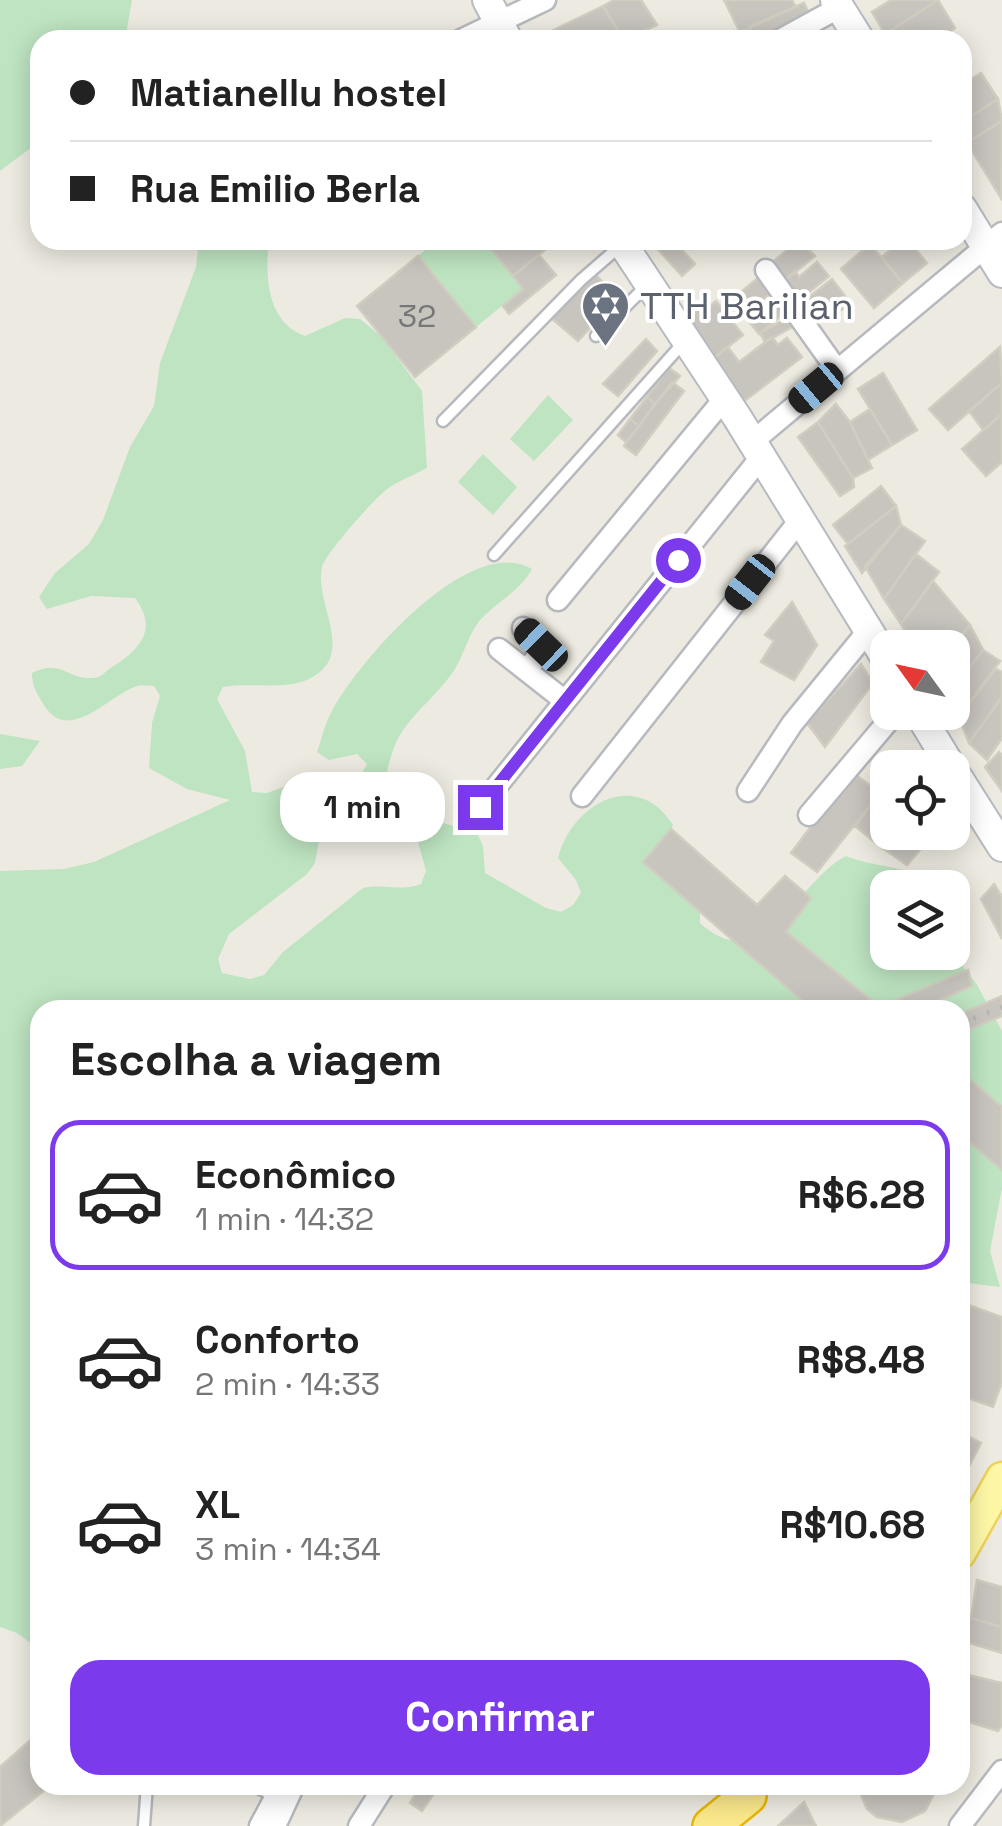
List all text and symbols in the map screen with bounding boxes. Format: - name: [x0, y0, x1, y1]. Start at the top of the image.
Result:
- text: Matianellu hostel: [130, 69, 447, 117]
- text: Rua Emilio Berla: [130, 165, 420, 213]
- synagogue icon: TTH Barilian: [579, 280, 631, 348]
- place label: TTH Barilian: [640, 282, 854, 330]
- house number: 32: [398, 296, 436, 336]
- car: [783, 357, 849, 419]
- route start: [656, 538, 701, 583]
- car: [720, 549, 780, 615]
- car: [509, 613, 573, 677]
- north arrow: [870, 630, 970, 730]
- map controls: [870, 630, 970, 970]
- button: locate: [870, 750, 970, 850]
- callout: 1 min: [280, 772, 445, 842]
- route end: [458, 785, 503, 830]
- text: 1 min: [323, 787, 402, 827]
- button: layers: [870, 870, 970, 970]
- text: Escolha a viagem: [70, 1031, 442, 1088]
- icon: car: [75, 1150, 165, 1240]
- text: Econômico: [195, 1151, 396, 1199]
- text: R$6.28: [798, 1171, 925, 1219]
- text: 1 min · 14:32: [195, 1199, 374, 1239]
- icon: car: [75, 1315, 165, 1405]
- text: Conforto: [195, 1316, 360, 1364]
- text: R$8.48: [797, 1336, 925, 1384]
- text: 2 min · 14:33: [195, 1364, 380, 1404]
- icon: car: [75, 1480, 165, 1570]
- text: XL: [195, 1481, 240, 1529]
- text: R$10.68: [779, 1501, 925, 1549]
- text: 3 min · 14:34: [195, 1529, 381, 1569]
- button: Confirmar: [70, 1660, 930, 1775]

